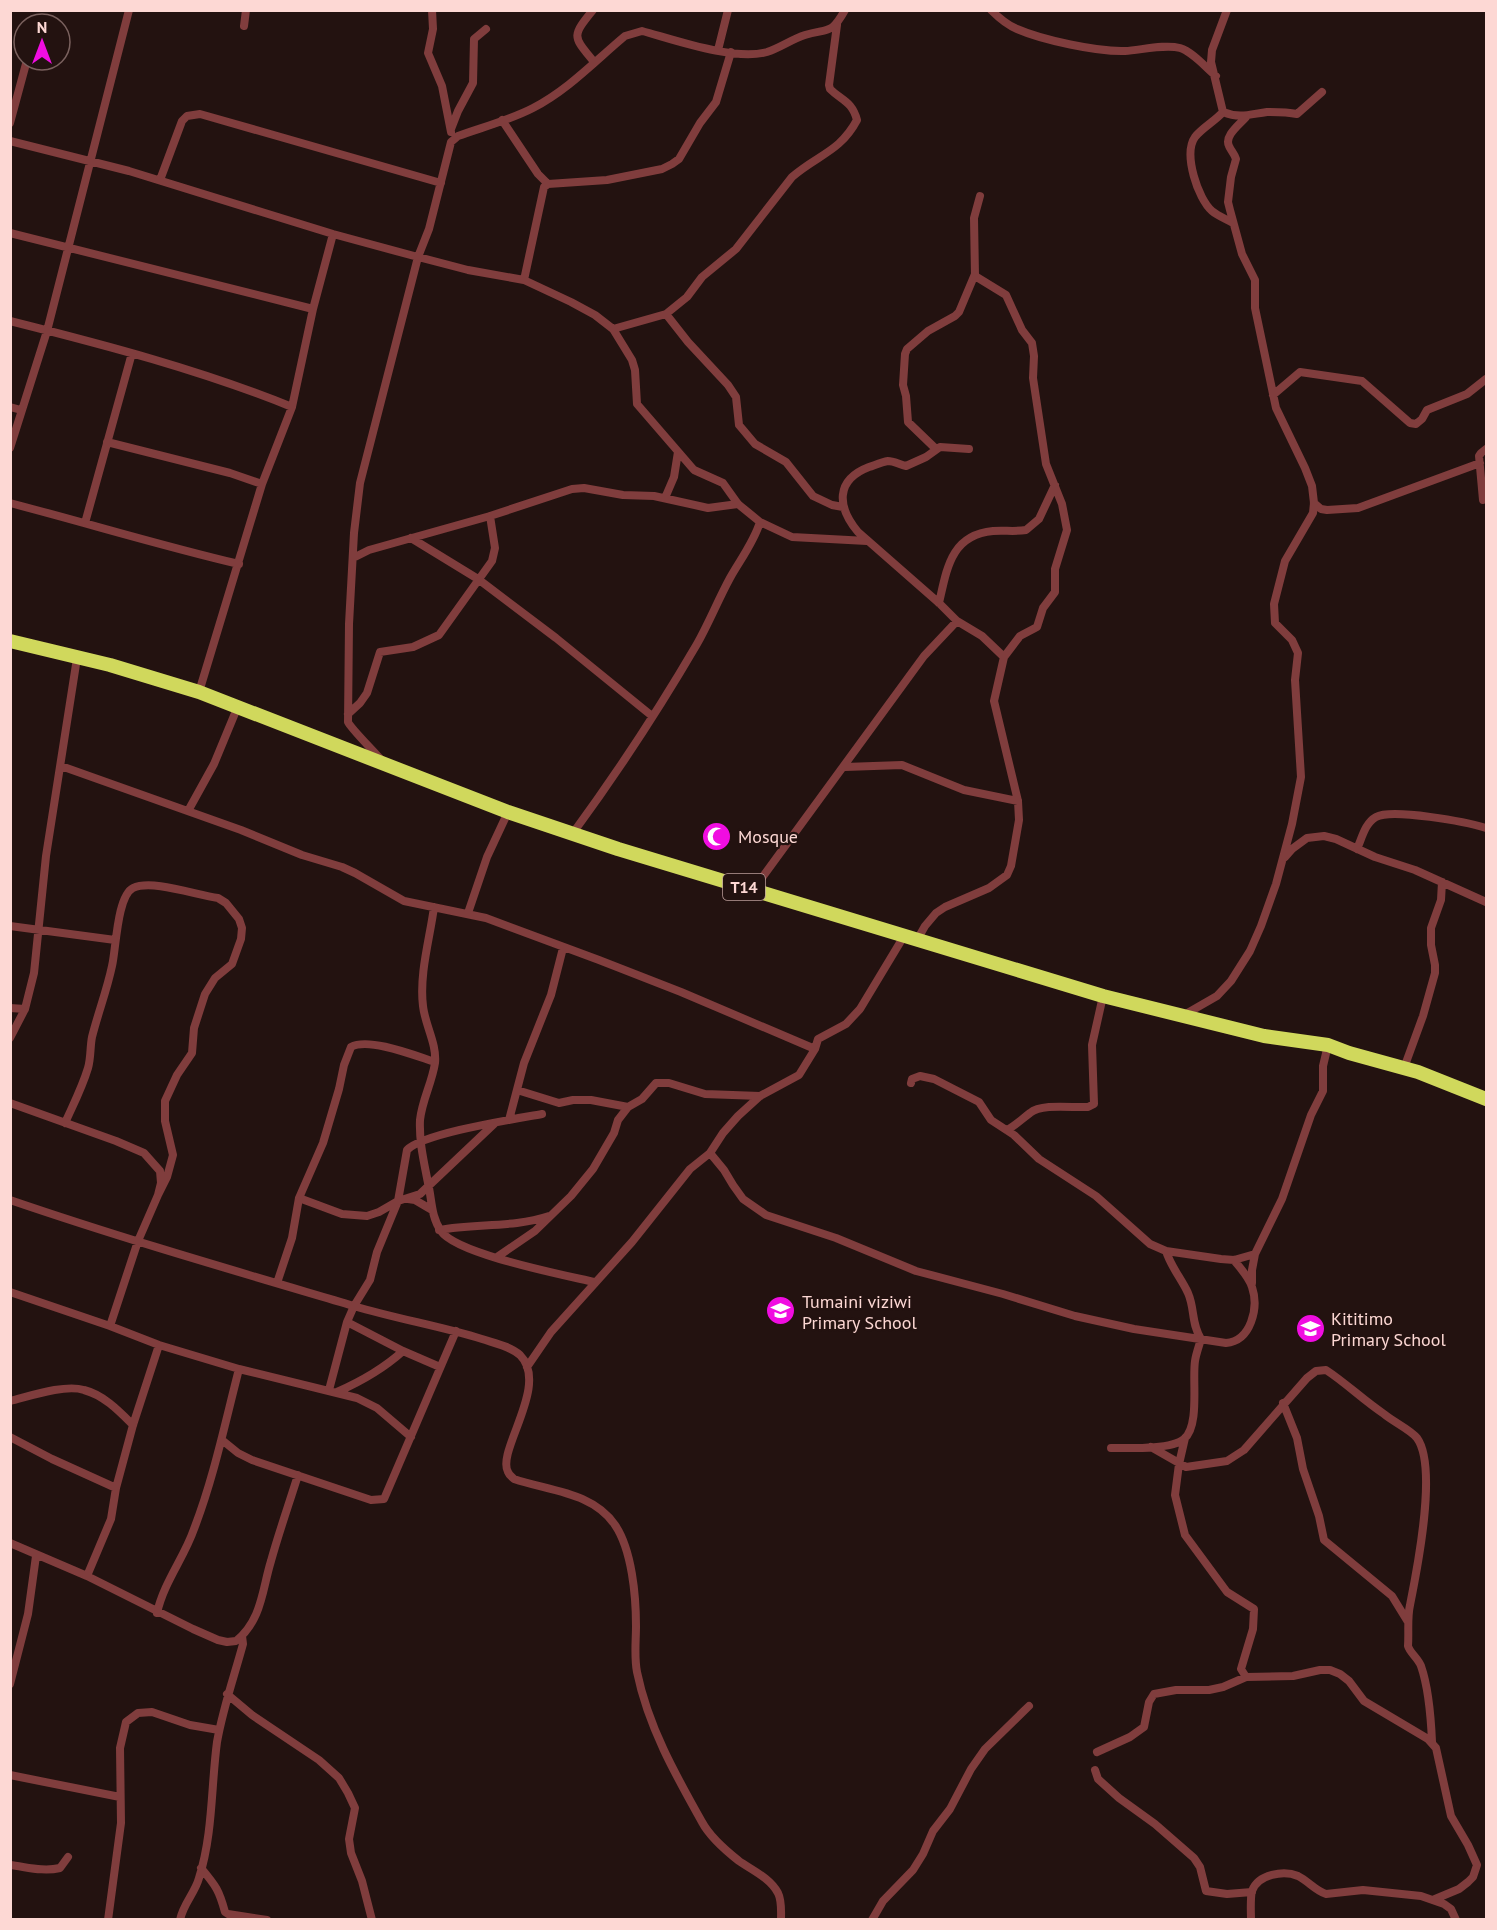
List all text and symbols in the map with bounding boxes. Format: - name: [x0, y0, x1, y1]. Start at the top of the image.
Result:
- north arrow: [12, 12, 72, 72]
- text: N: [37, 17, 47, 37]
- mosque icon: Mosque: [701, 820, 733, 852]
- place label: Mosque: [738, 825, 798, 848]
- road number: T14: [723, 874, 765, 900]
- place label: Tumaini viziwi Primary School: [802, 1290, 917, 1334]
- school or university icon: Tumaini viziwi Primary School: [765, 1295, 797, 1327]
- place label: Kititimo Primary School: [1331, 1307, 1446, 1351]
- school or university icon: Kititimo Primary School: [1294, 1312, 1326, 1344]

